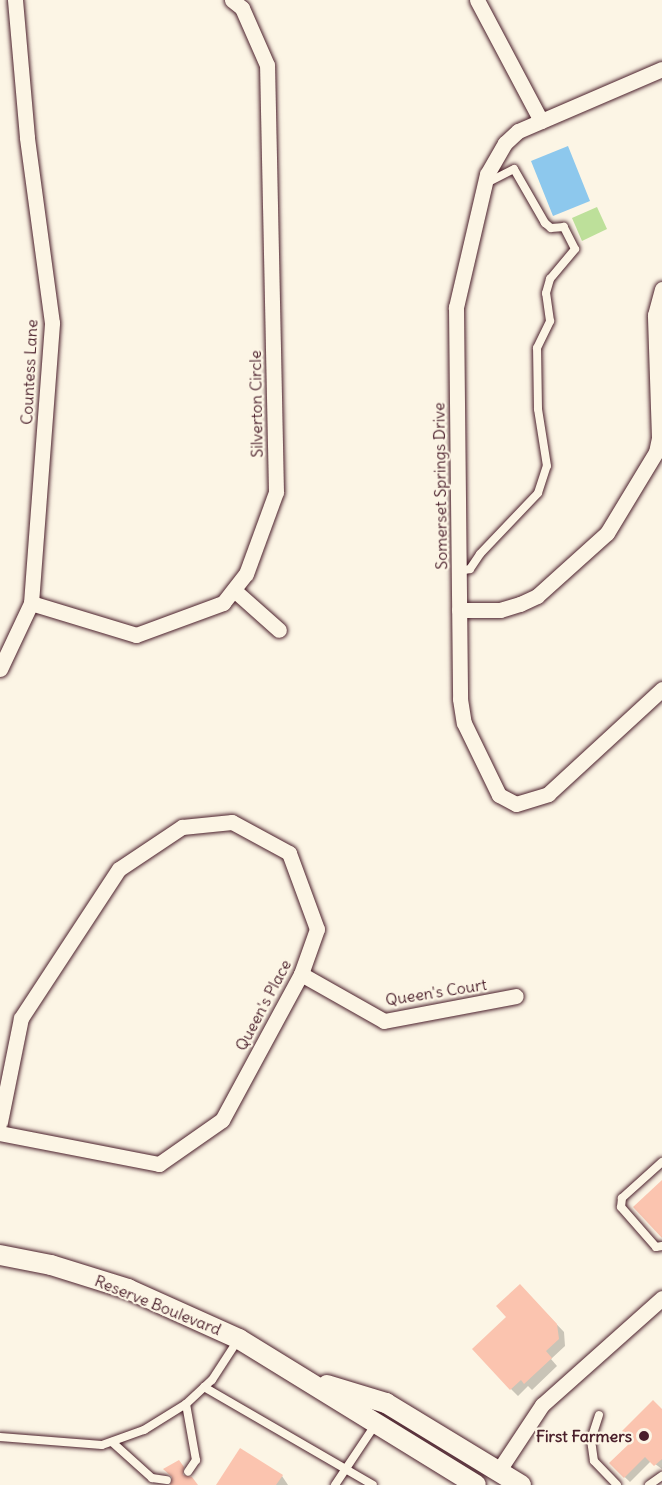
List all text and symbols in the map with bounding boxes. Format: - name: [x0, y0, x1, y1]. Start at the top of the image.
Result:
- street label: Countess Lane: [17, 319, 41, 425]
- street label: Silverton Circle: [245, 350, 267, 458]
- street label: Somerset Springs Drive: [429, 402, 451, 570]
- street label: Queen's Place: [231, 956, 295, 1054]
- street label: Queen's Court: [384, 975, 488, 1009]
- street label: Reserve Boulevard: [92, 1271, 224, 1339]
- place label: First Farmers: [536, 1426, 632, 1446]
- marker: First Farmers: [637, 1429, 651, 1443]

